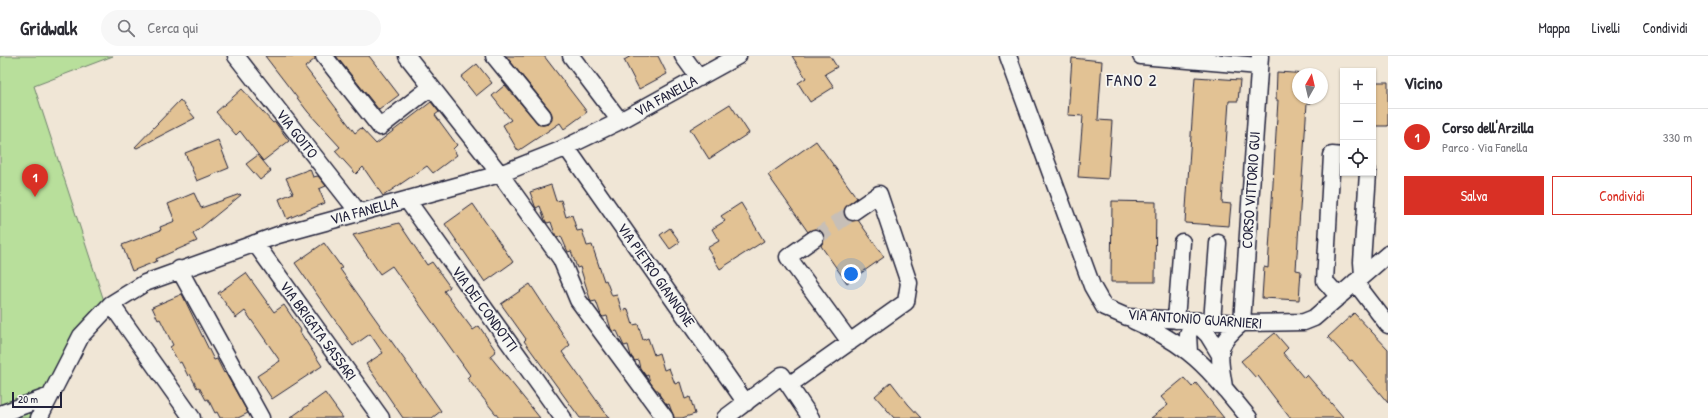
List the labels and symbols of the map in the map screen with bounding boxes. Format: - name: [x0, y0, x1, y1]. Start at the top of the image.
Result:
- district label: FANO 2: [1105, 68, 1158, 91]
- north arrow: [1292, 68, 1328, 104]
- street label: VIA FANELLA: [631, 69, 702, 121]
- street label: VIA GOITO: [272, 105, 323, 163]
- street label: CORSO VITTORIO GUI: [1236, 131, 1265, 249]
- pin: 1: [22, 164, 48, 197]
- street label: VIA FANELLA: [328, 191, 400, 230]
- street label: VIA PIETRO GIANNONE: [613, 218, 700, 331]
- street label: VIA DEI CONDOTTI: [447, 262, 524, 356]
- your location: [841, 264, 861, 284]
- street label: VIA BRIGATA SASSARI: [275, 277, 362, 385]
- street label: VIA ANTONIO GUARNIERI: [1127, 303, 1263, 334]
- scale bar: [12, 390, 62, 409]

